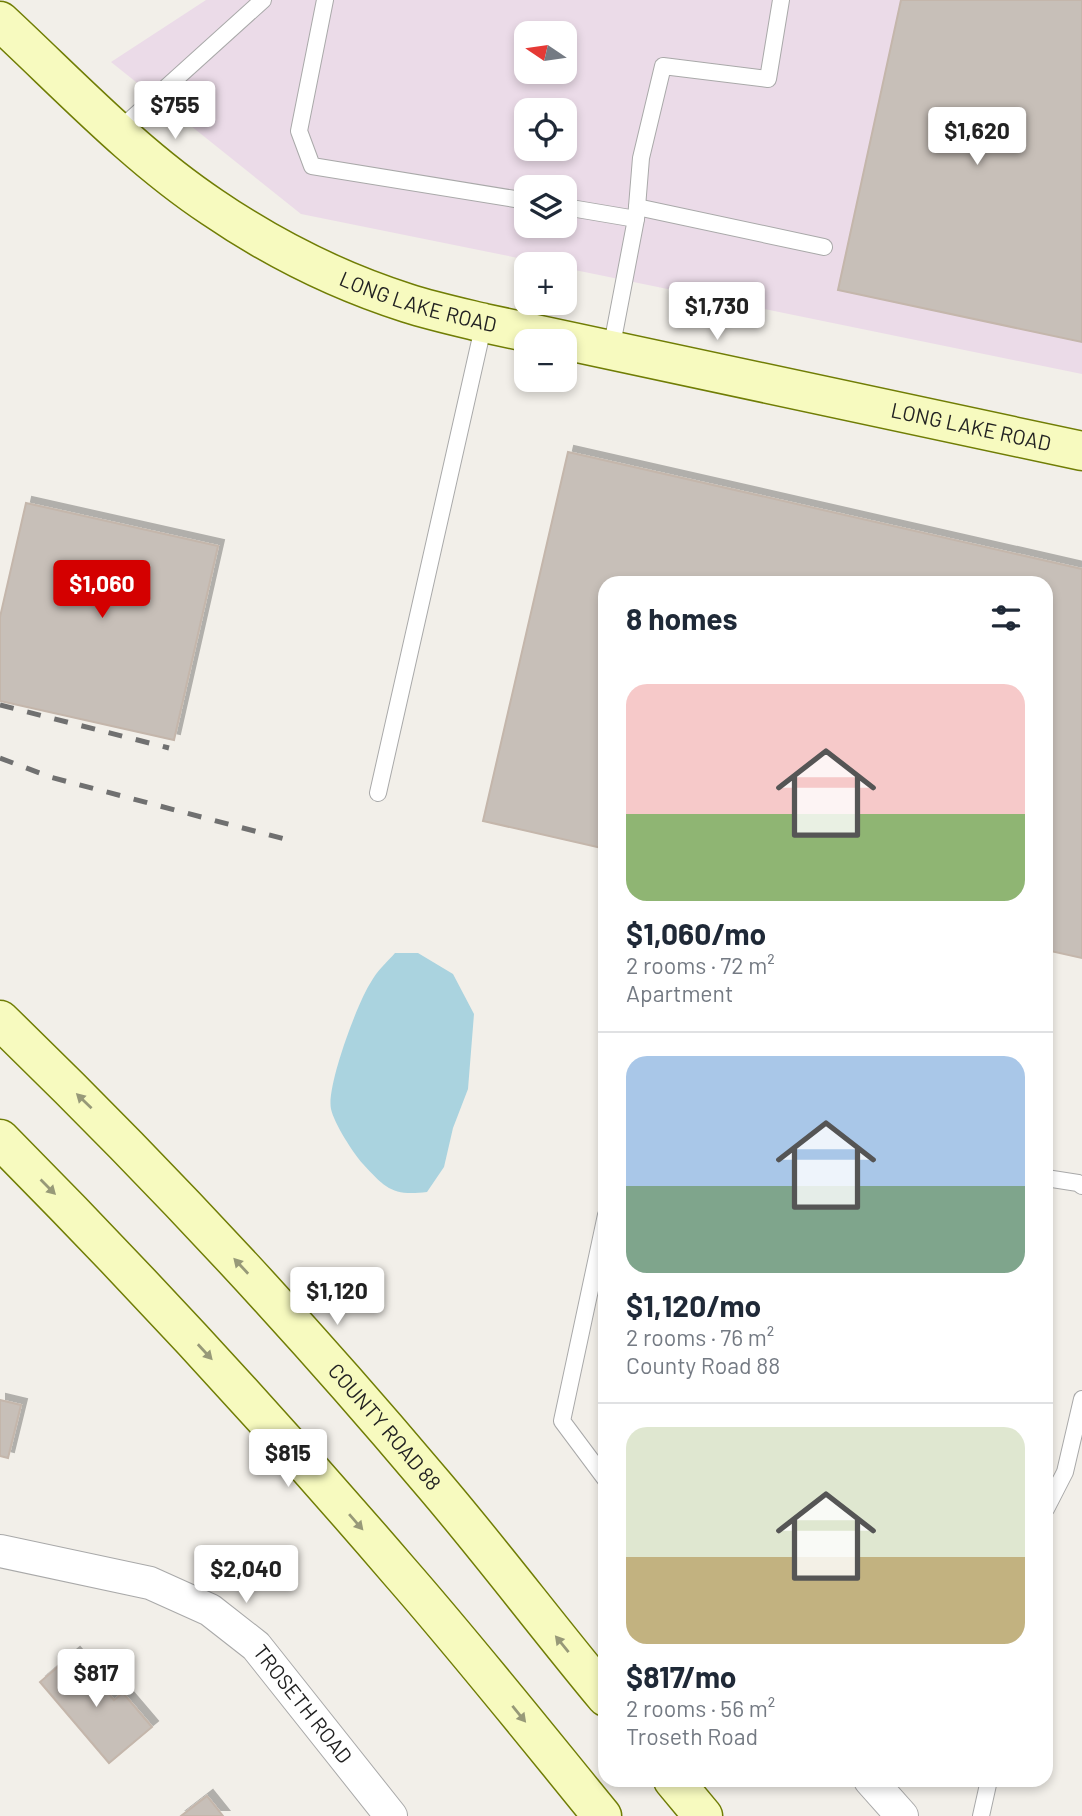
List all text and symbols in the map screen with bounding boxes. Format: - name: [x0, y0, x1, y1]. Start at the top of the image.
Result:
- north arrow: [514, 21, 578, 84]
- map controls: [514, 21, 577, 392]
- pin: $755: [134, 82, 216, 141]
- text: $755: [150, 90, 200, 118]
- button: locate: [514, 98, 577, 161]
- pin: $1,620: [920, 108, 1034, 167]
- text: $1,620: [944, 116, 1010, 144]
- button: layers: [514, 175, 577, 238]
- button: +: [514, 252, 577, 315]
- street label: LONG LAKE ROAD: [336, 265, 499, 336]
- pin: $1,730: [660, 282, 774, 342]
- text: $1,730: [685, 291, 749, 319]
- button: −: [514, 329, 577, 392]
- street label: LONG LAKE ROAD: [889, 396, 1054, 455]
- pin: $1,060: [45, 560, 159, 620]
- text: $1,060: [69, 569, 135, 597]
- icon: filters: [987, 599, 1025, 637]
- text: 8 homes: [626, 600, 737, 636]
- icon: home: [763, 730, 889, 856]
- text: $1,060/mo: [626, 915, 766, 951]
- text: 2 rooms · 72 m²: [626, 951, 775, 979]
- text: Apartment: [626, 979, 733, 1007]
- one-way arrow: [76, 1093, 92, 1109]
- icon: home: [763, 1102, 889, 1228]
- one-way arrow: [39, 1179, 56, 1195]
- one-way arrow: [233, 1258, 249, 1275]
- pin: $1,120: [280, 1268, 394, 1327]
- text: $1,120: [306, 1276, 368, 1304]
- text: $1,120/mo: [626, 1287, 761, 1323]
- text: 2 rooms · 76 m²: [626, 1323, 774, 1351]
- one-way arrow: [196, 1343, 212, 1360]
- text: County Road 88: [626, 1351, 780, 1379]
- street label: COUNTY ROAD 88: [324, 1358, 447, 1495]
- pin: $815: [247, 1430, 329, 1489]
- text: $815: [265, 1438, 311, 1466]
- icon: home: [763, 1473, 889, 1599]
- one-way arrow: [348, 1513, 364, 1531]
- pin: $2,040: [189, 1546, 303, 1605]
- text: $2,040: [210, 1554, 282, 1582]
- one-way arrow: [555, 1636, 570, 1654]
- street label: TROSETH ROAD: [249, 1639, 358, 1768]
- pin: $817: [55, 1650, 137, 1709]
- text: $817: [74, 1658, 118, 1686]
- text: $817/mo: [626, 1658, 737, 1694]
- text: 2 rooms · 56 m²: [626, 1694, 775, 1722]
- one-way arrow: [511, 1706, 526, 1723]
- text: Troseth Road: [626, 1722, 758, 1750]

